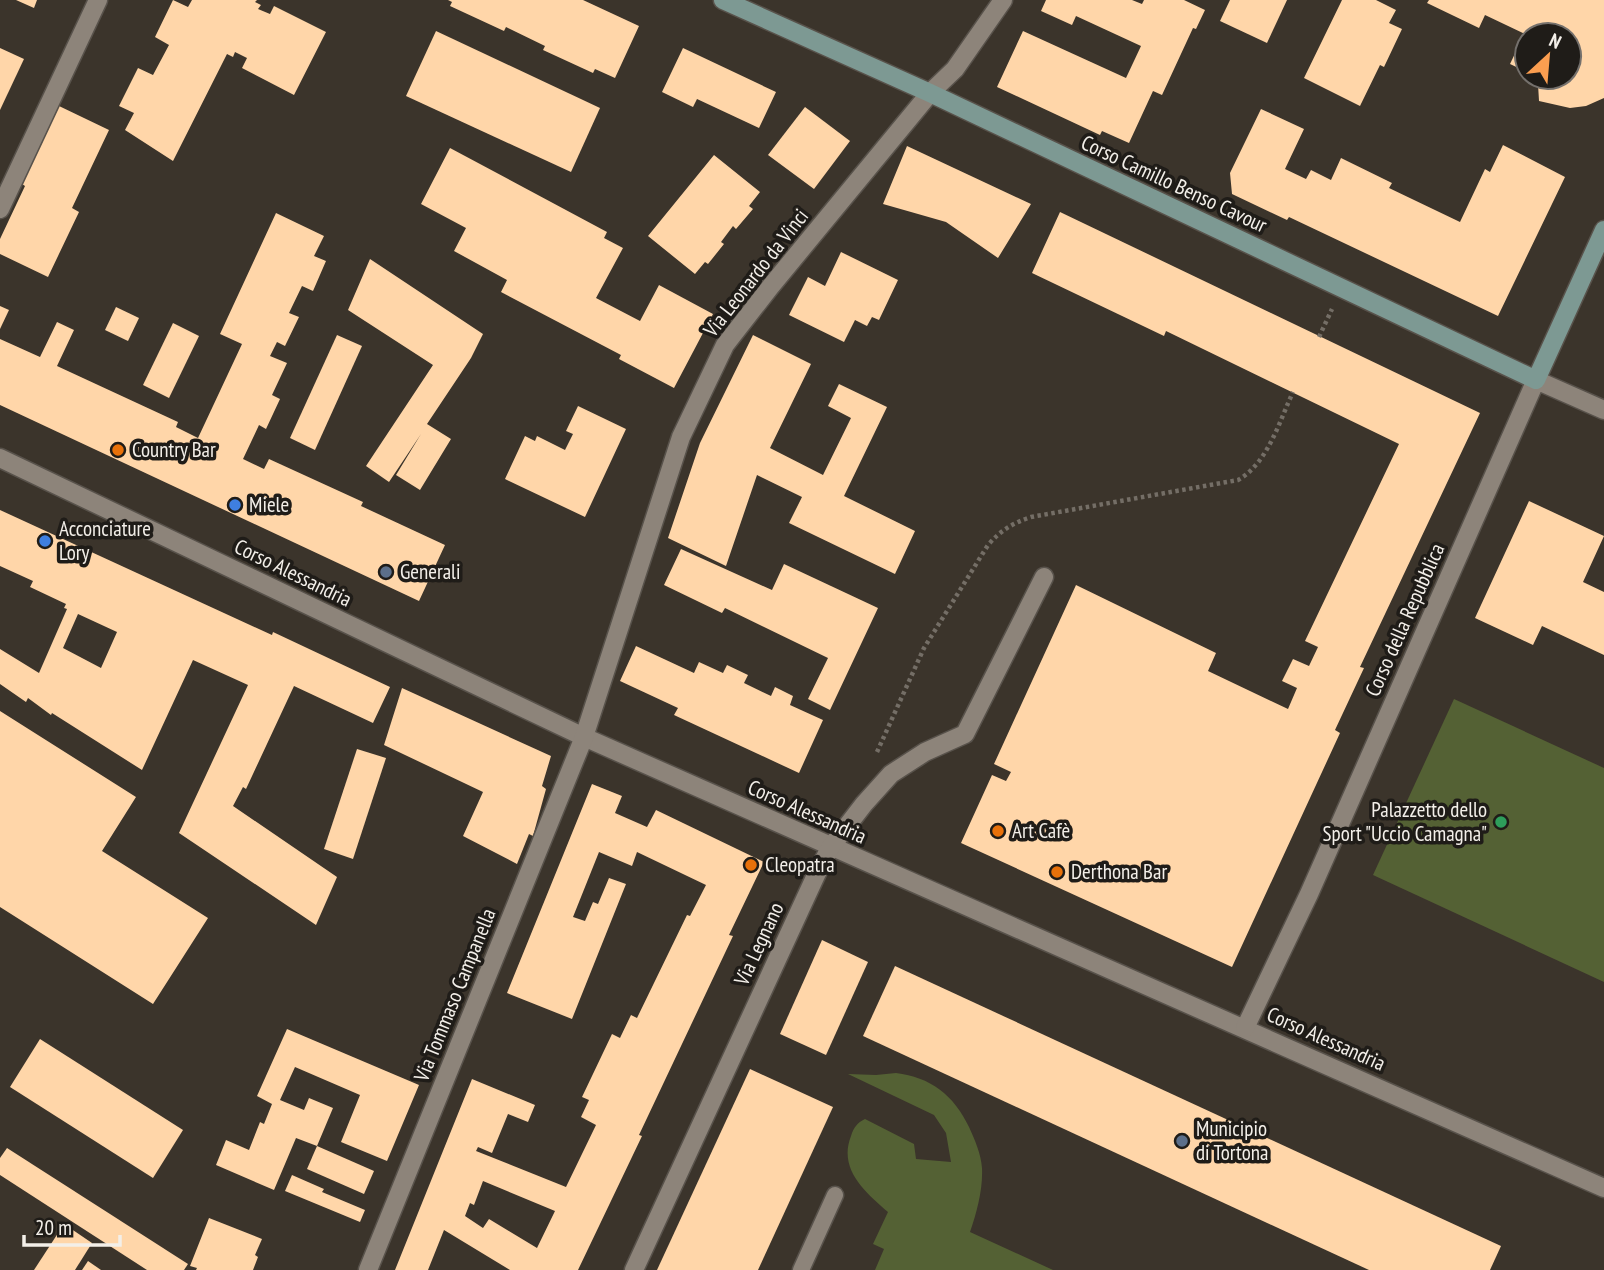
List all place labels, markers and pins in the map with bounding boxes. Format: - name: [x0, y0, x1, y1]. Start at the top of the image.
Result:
- place label: Country Bar: [132, 436, 216, 463]
- marker: Country Bar: [110, 442, 126, 458]
- place label: Miele: [249, 491, 289, 518]
- marker: Miele: [227, 497, 243, 513]
- place label: Acconciature Lory: [59, 515, 151, 566]
- marker: Acconciature Lory: [37, 533, 53, 549]
- place label: Generali: [400, 558, 461, 585]
- marker: Generali: [378, 564, 394, 580]
- place label: Palazzetto dello Sport "Uccio Camagna": [1323, 796, 1487, 847]
- marker: Palazzetto dello Sport "Uccio Camagna": [1493, 814, 1509, 830]
- place label: Art Cafè: [1012, 817, 1070, 844]
- marker: Art Cafè: [990, 823, 1006, 839]
- place label: Cleopatra: [765, 851, 835, 878]
- marker: Cleopatra: [743, 857, 759, 873]
- place label: Derthona Bar: [1071, 858, 1167, 885]
- marker: Derthona Bar: [1049, 864, 1065, 880]
- place label: Municipio di Tortona: [1196, 1115, 1268, 1166]
- marker: Municipio di Tortona: [1174, 1133, 1190, 1149]

